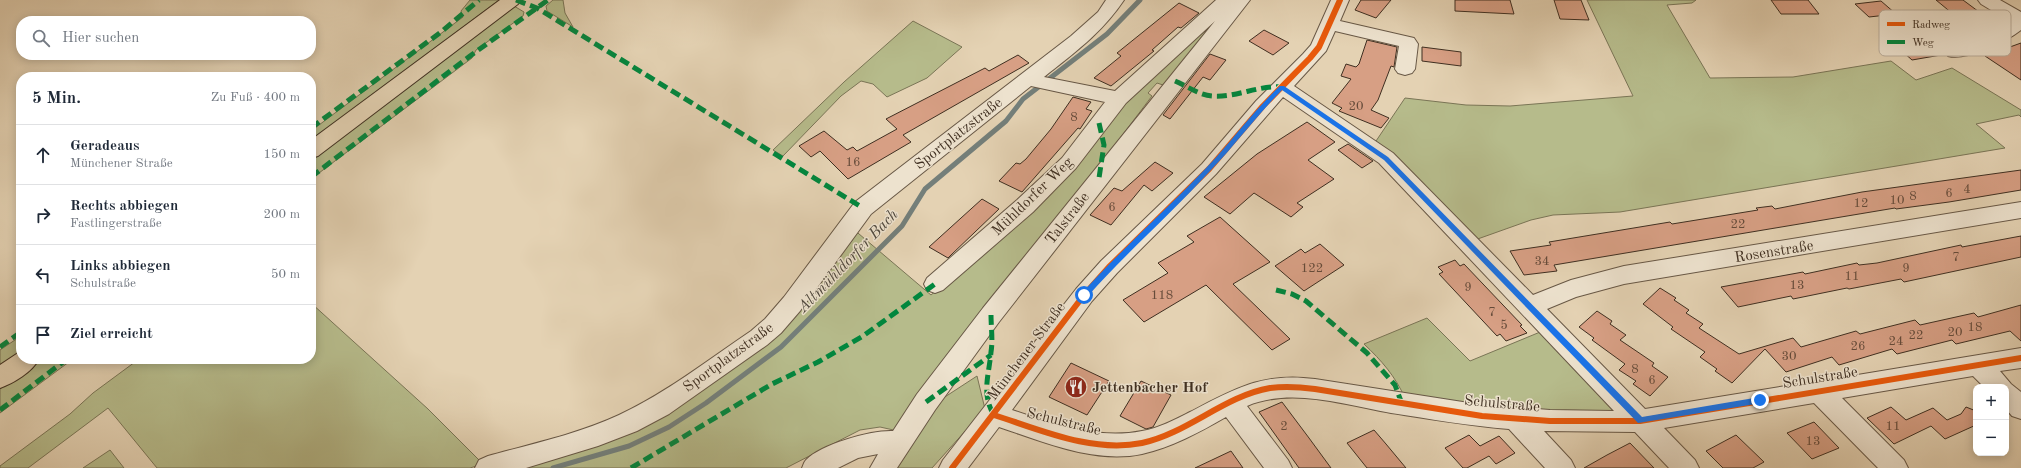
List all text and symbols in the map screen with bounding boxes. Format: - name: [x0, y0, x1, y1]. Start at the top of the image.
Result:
- legend: [1879, 10, 2011, 56]
- search box: [16, 16, 316, 60]
- text: Radweg: [1912, 20, 1950, 31]
- icon: search: [30, 27, 52, 49]
- text: Hier suchen: [62, 31, 139, 46]
- text: Weg: [1912, 38, 1934, 49]
- text: 5 Min.: [32, 90, 81, 107]
- text: Zu Fuß · 400 m: [211, 91, 300, 104]
- street label: Sportplatzstraße: [912, 95, 1006, 173]
- house number: 20: [1348, 100, 1364, 113]
- house number: 8: [1070, 111, 1078, 124]
- text: Geradeaus: [70, 139, 139, 154]
- icon: ahead: [32, 144, 54, 166]
- text: 150 m: [263, 148, 300, 161]
- street label: Mühldorfer Weg: [990, 155, 1076, 239]
- house number: 16: [845, 156, 861, 169]
- text: Münchener Straße: [70, 157, 173, 170]
- house number: 4: [1963, 183, 1971, 196]
- house number: 6: [1945, 187, 1953, 200]
- street label: Talstraße: [1043, 190, 1093, 248]
- house number: 8: [1909, 190, 1917, 203]
- house number: 10: [1889, 194, 1905, 207]
- house number: 12: [1853, 197, 1869, 210]
- text: Rechts abbiegen: [70, 199, 178, 214]
- house number: 6: [1108, 201, 1116, 214]
- icon: right: [32, 204, 54, 226]
- water label: Altmühldorfer Bach: [795, 207, 902, 317]
- text: 200 m: [263, 208, 300, 221]
- text: Fastlingerstraße: [70, 217, 162, 230]
- house number: 22: [1730, 218, 1746, 231]
- street label: Rosenstraße: [1734, 239, 1815, 266]
- house number: 7: [1952, 251, 1960, 264]
- house number: 34: [1534, 255, 1550, 268]
- text: Links abbiegen: [70, 259, 171, 274]
- house number: 122: [1301, 262, 1323, 275]
- house number: 9: [1902, 262, 1910, 275]
- icon: left: [32, 264, 54, 286]
- text: 50 m: [271, 268, 300, 281]
- house number: 11: [1844, 270, 1860, 283]
- text: Schulstraße: [70, 277, 136, 290]
- house number: 13: [1789, 279, 1805, 292]
- house number: 9: [1464, 281, 1472, 294]
- route start: [1075, 286, 1093, 304]
- house number: 118: [1151, 289, 1173, 302]
- street label: Münchener Straße: [986, 300, 1069, 404]
- house number: 7: [1488, 306, 1496, 319]
- house number: 5: [1500, 319, 1508, 332]
- street label: Sportplatzstraße: [681, 321, 777, 396]
- house number: 18: [1967, 321, 1983, 334]
- icon: arrive: [32, 324, 54, 346]
- house number: 20: [1947, 326, 1963, 339]
- text: Ziel erreicht: [70, 327, 153, 342]
- house number: 22: [1908, 329, 1924, 342]
- house number: 24: [1888, 335, 1904, 348]
- house number: 26: [1850, 340, 1866, 353]
- house number: 30: [1781, 350, 1797, 363]
- house number: 8: [1631, 363, 1639, 376]
- street label: Schulstraße: [1781, 365, 1859, 392]
- restaurant icon: Jettenbacher Hof: [1063, 374, 1089, 400]
- house number: 6: [1648, 374, 1656, 387]
- place label: Jettenbacher Hof: [1092, 381, 1209, 396]
- map controls: [1973, 384, 2009, 456]
- button: +: [1973, 384, 2009, 420]
- route end: [1751, 391, 1769, 409]
- street label: Schulstraße: [1463, 394, 1541, 415]
- street label: Schulstraße: [1025, 406, 1103, 439]
- house number: 2: [1280, 420, 1288, 433]
- house number: 11: [1885, 420, 1901, 433]
- button: −: [1973, 420, 2009, 456]
- house number: 13: [1805, 435, 1821, 448]

